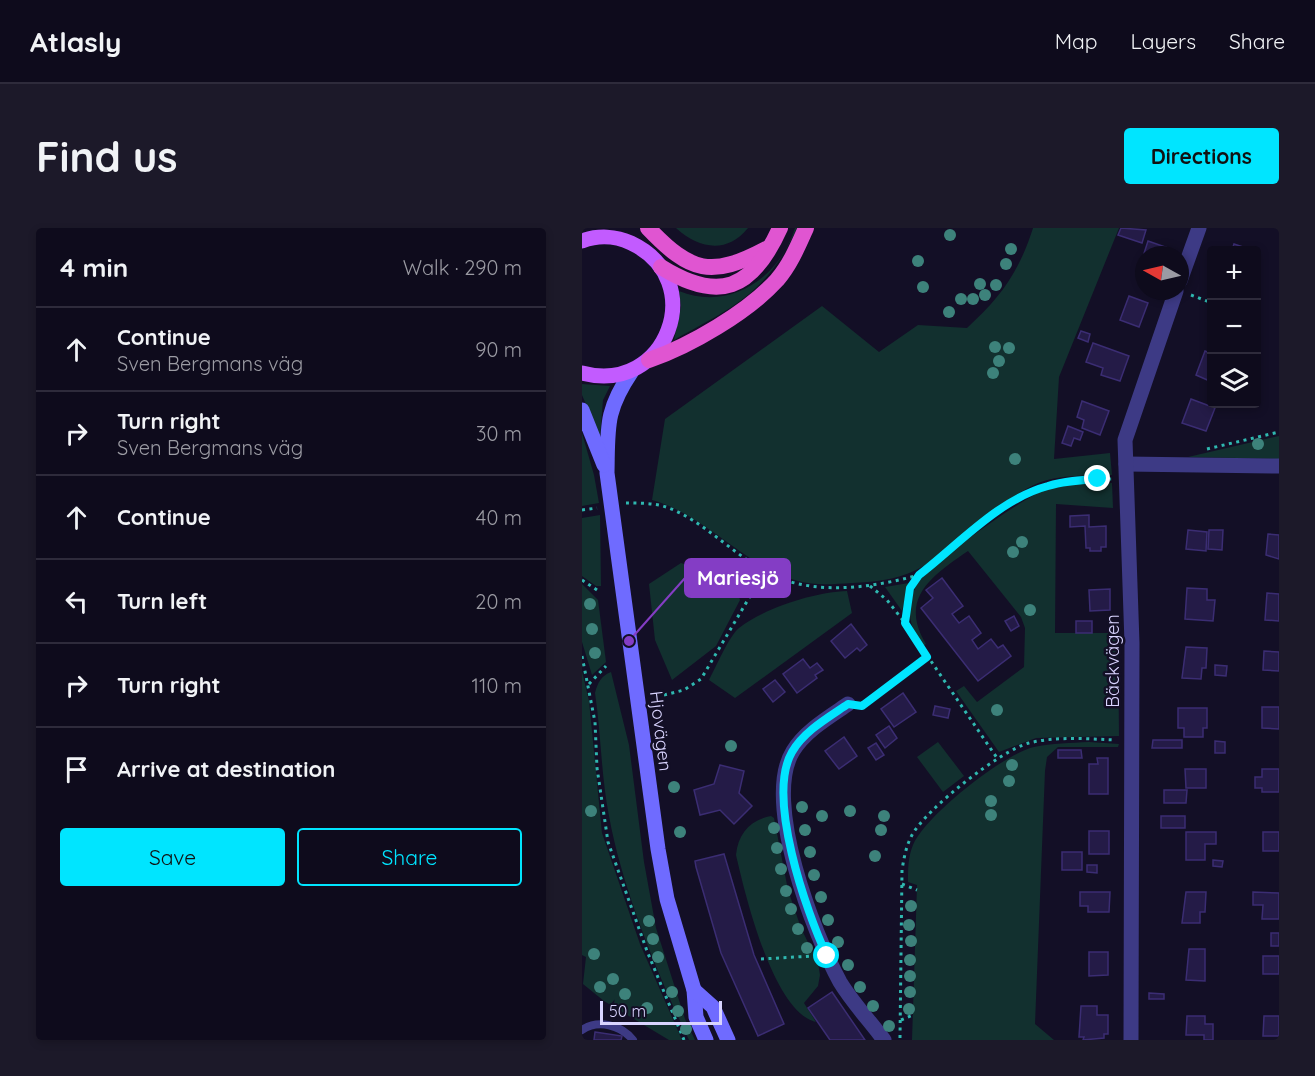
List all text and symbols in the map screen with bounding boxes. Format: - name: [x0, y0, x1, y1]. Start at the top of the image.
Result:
- text: Atlasly: [30, 24, 121, 59]
- text: Map: [1055, 28, 1098, 54]
- text: Layers: [1131, 28, 1196, 54]
- text: Share: [1229, 28, 1285, 54]
- button: Directions: [1124, 128, 1279, 184]
- text: Find us: [36, 130, 178, 183]
- north arrow: [1135, 246, 1189, 300]
- map controls: [1207, 246, 1261, 408]
- button: +: [1207, 246, 1261, 300]
- text: 4 min: [60, 251, 128, 284]
- text: Walk · 290 m: [403, 255, 522, 280]
- button: −: [1207, 300, 1261, 354]
- text: Continue: [117, 323, 211, 351]
- icon: ahead: [60, 333, 93, 366]
- text: 90 m: [475, 337, 522, 362]
- text: Sven Bergmans väg: [117, 351, 303, 376]
- button: layers: [1207, 354, 1261, 408]
- text: Turn right: [117, 407, 221, 435]
- icon: right: [60, 417, 93, 450]
- text: 30 m: [476, 421, 522, 446]
- text: Sven Bergmans väg: [117, 435, 303, 460]
- route end: [1084, 465, 1110, 491]
- icon: ahead: [60, 501, 93, 534]
- text: Continue: [117, 503, 211, 531]
- text: 40 m: [476, 505, 522, 530]
- callout: Mariesjö: [685, 559, 790, 597]
- text: Mariesjö: [697, 565, 779, 590]
- icon: left: [60, 585, 93, 618]
- text: Turn left: [117, 587, 207, 615]
- text: 20 m: [475, 589, 522, 614]
- street label: Bäckvägen: [1101, 614, 1124, 708]
- icon: right: [60, 669, 93, 702]
- text: Turn right: [117, 671, 221, 699]
- text: 110 m: [472, 673, 522, 698]
- street label: Hjovägen: [645, 690, 677, 772]
- icon: arrive: [60, 753, 93, 786]
- text: Arrive at destination: [117, 755, 335, 783]
- button: Save: [60, 828, 285, 886]
- button: Share: [297, 828, 522, 886]
- route start: [813, 942, 839, 968]
- scale bar: [600, 998, 722, 1026]
- text: 50 m: [609, 1001, 646, 1021]

